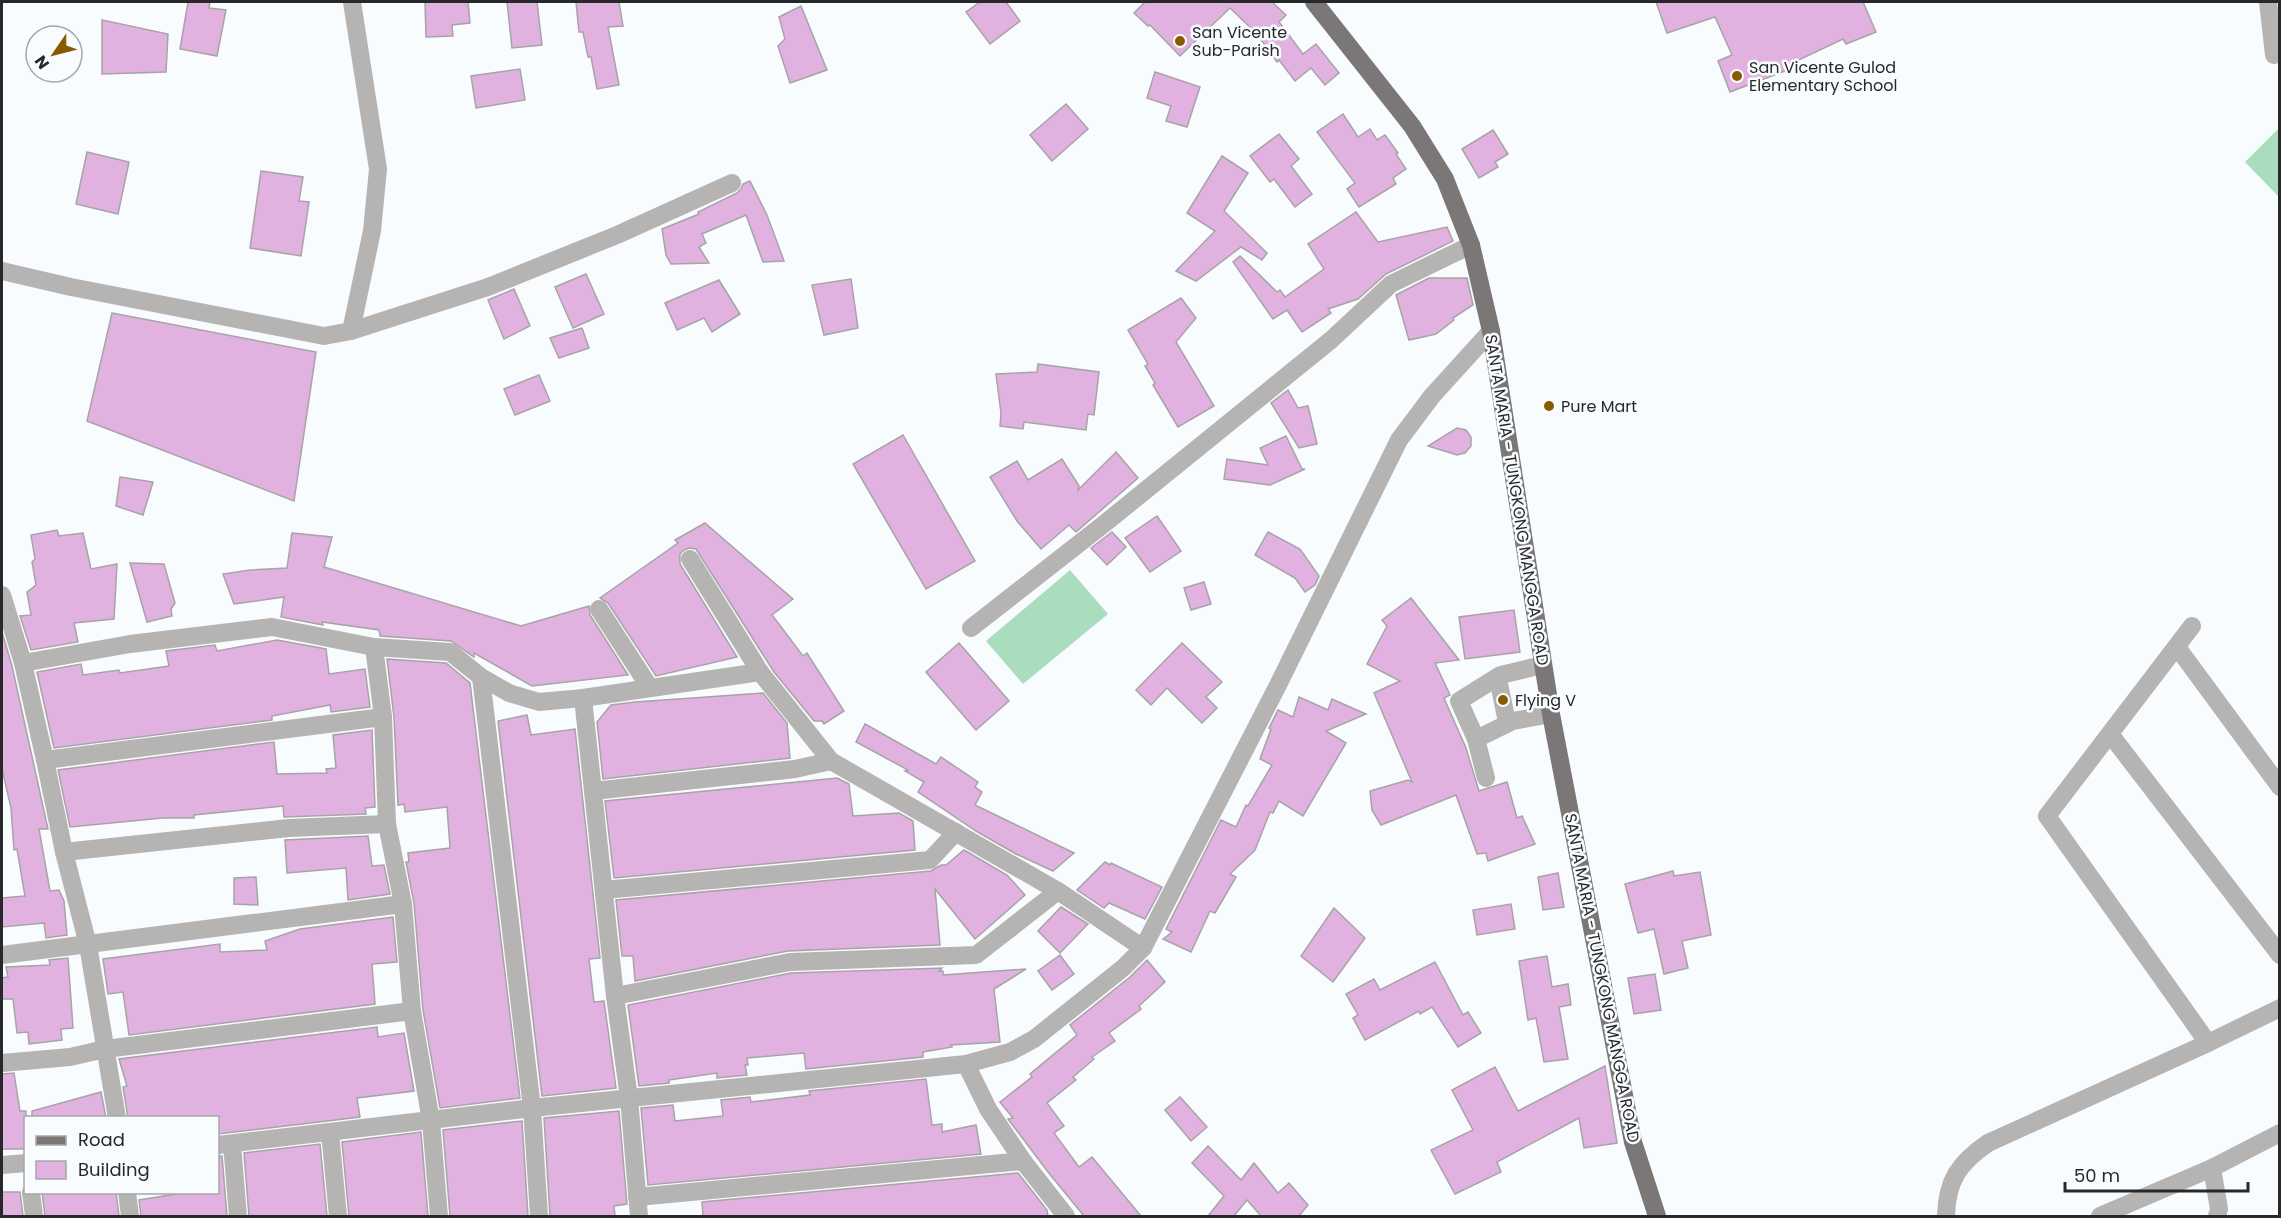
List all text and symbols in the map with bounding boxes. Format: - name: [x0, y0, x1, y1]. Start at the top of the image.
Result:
- place label: San Vicente Sub-Parish: [1192, 21, 1287, 62]
- north arrow: [24, 24, 84, 84]
- marker: San Vicente Sub-Parish: [1173, 34, 1187, 48]
- text: N: [29, 51, 55, 74]
- place label: San Vicente Gulod Elementary School: [1749, 56, 1897, 97]
- marker: San Vicente Gulod Elementary School: [1730, 69, 1744, 83]
- street label: SANTA MARIA - TUNGKONG MANGGA ROAD: [1479, 333, 1555, 667]
- place label: Pure Mart: [1561, 395, 1637, 418]
- marker: Pure Mart: [1542, 399, 1556, 413]
- place label: Flying V: [1515, 689, 1576, 712]
- marker: Flying V: [1496, 693, 1510, 707]
- street label: SANTA MARIA - TUNGKONG MANGGA ROAD: [1559, 811, 1645, 1145]
- legend: [24, 1116, 219, 1194]
- text: Road: [78, 1127, 125, 1152]
- scale bar: [2065, 1155, 2248, 1193]
- text: Building: [78, 1157, 150, 1182]
- text: 50 m: [2074, 1163, 2120, 1188]

